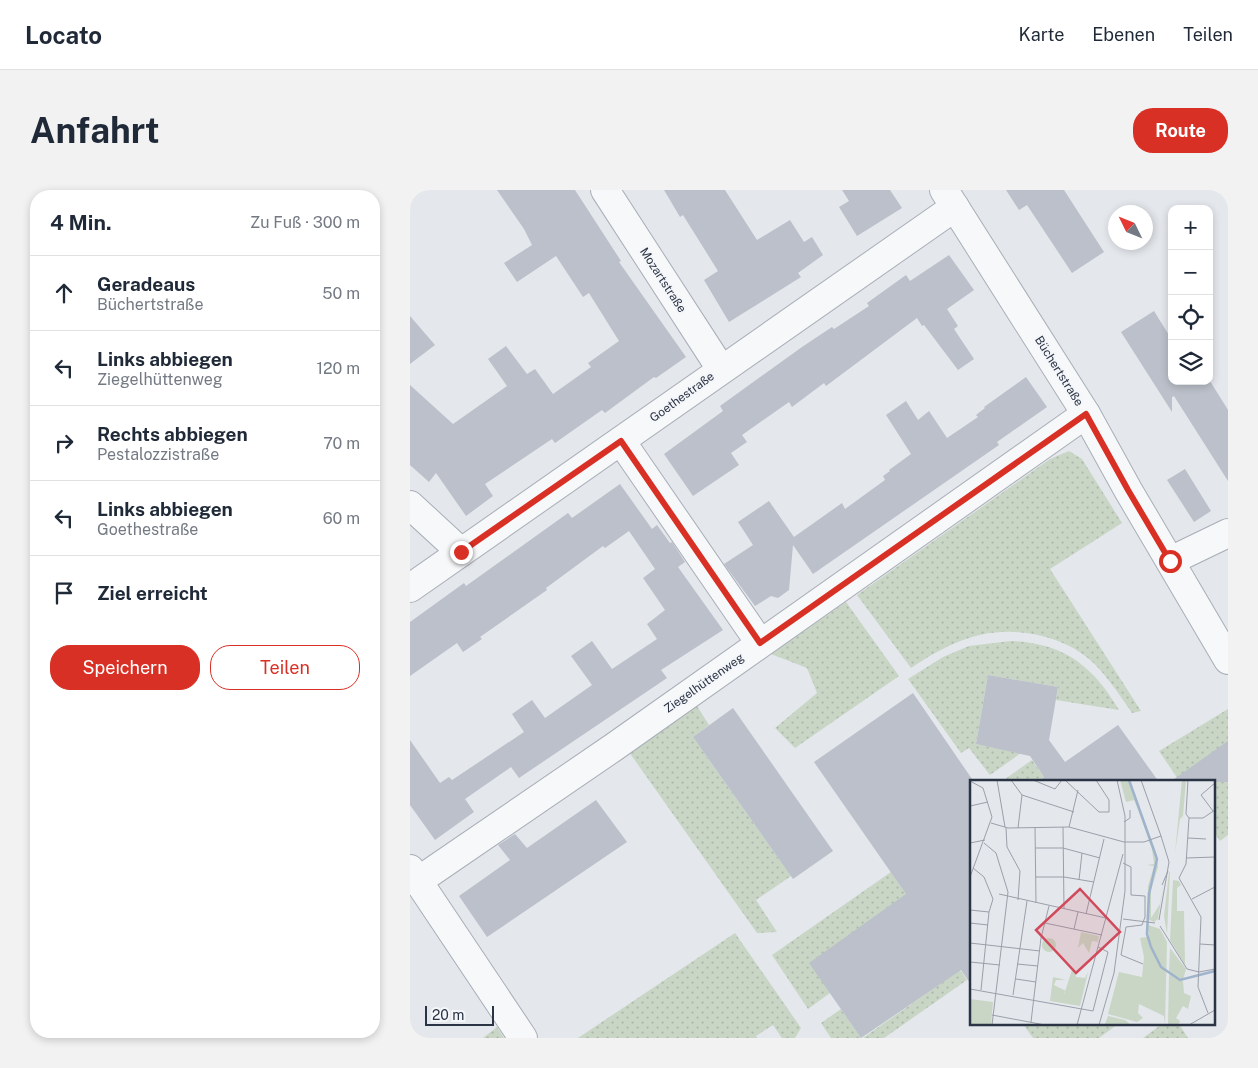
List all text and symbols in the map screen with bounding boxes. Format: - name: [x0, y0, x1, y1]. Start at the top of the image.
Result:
- text: Locato: [25, 21, 102, 49]
- text: Karte: [1019, 24, 1064, 45]
- text: Ebenen: [1092, 24, 1155, 45]
- text: Teilen: [1183, 24, 1233, 45]
- button: Route: [1133, 108, 1228, 153]
- text: Anfahrt: [30, 110, 160, 151]
- north arrow: [1108, 205, 1153, 250]
- map controls: [1168, 205, 1213, 385]
- button: +: [1168, 205, 1213, 250]
- text: 4 Min.: [50, 210, 112, 235]
- text: Zu Fuß · 300 m: [250, 213, 360, 232]
- street label: Mozartstraße: [637, 245, 689, 315]
- button: −: [1168, 250, 1213, 295]
- text: Geradeaus: [97, 273, 195, 295]
- icon: ahead: [50, 279, 78, 307]
- text: 50 m: [322, 284, 360, 303]
- text: Büchertstraße: [97, 295, 204, 314]
- button: locate: [1168, 295, 1213, 340]
- street label: Büchertstraße: [1032, 333, 1086, 409]
- button: layers: [1168, 340, 1213, 385]
- text: Links abbiegen: [97, 348, 233, 370]
- icon: left: [50, 354, 78, 382]
- text: 120 m: [316, 359, 360, 378]
- street label: Goethestraße: [647, 369, 717, 425]
- text: Ziegelhüttenweg: [97, 370, 223, 389]
- text: Rechts abbiegen: [97, 423, 248, 445]
- icon: right: [50, 429, 78, 457]
- text: 70 m: [323, 434, 360, 453]
- text: Pestalozzistraße: [97, 445, 219, 464]
- text: Links abbiegen: [97, 498, 233, 520]
- icon: left: [50, 504, 78, 532]
- text: 60 m: [323, 509, 360, 528]
- text: Goethestraße: [97, 520, 198, 539]
- route end: [450, 541, 473, 564]
- route start: [1159, 550, 1182, 573]
- icon: arrive: [50, 579, 78, 607]
- text: Ziel erreicht: [97, 582, 208, 604]
- button: Speichern: [50, 645, 200, 690]
- button: Teilen: [210, 645, 360, 690]
- street label: Ziegelhüttenweg: [661, 650, 747, 716]
- inset map: [970, 780, 1216, 1026]
- scale bar: [425, 1003, 494, 1026]
- text: 20 m: [432, 1007, 464, 1023]

